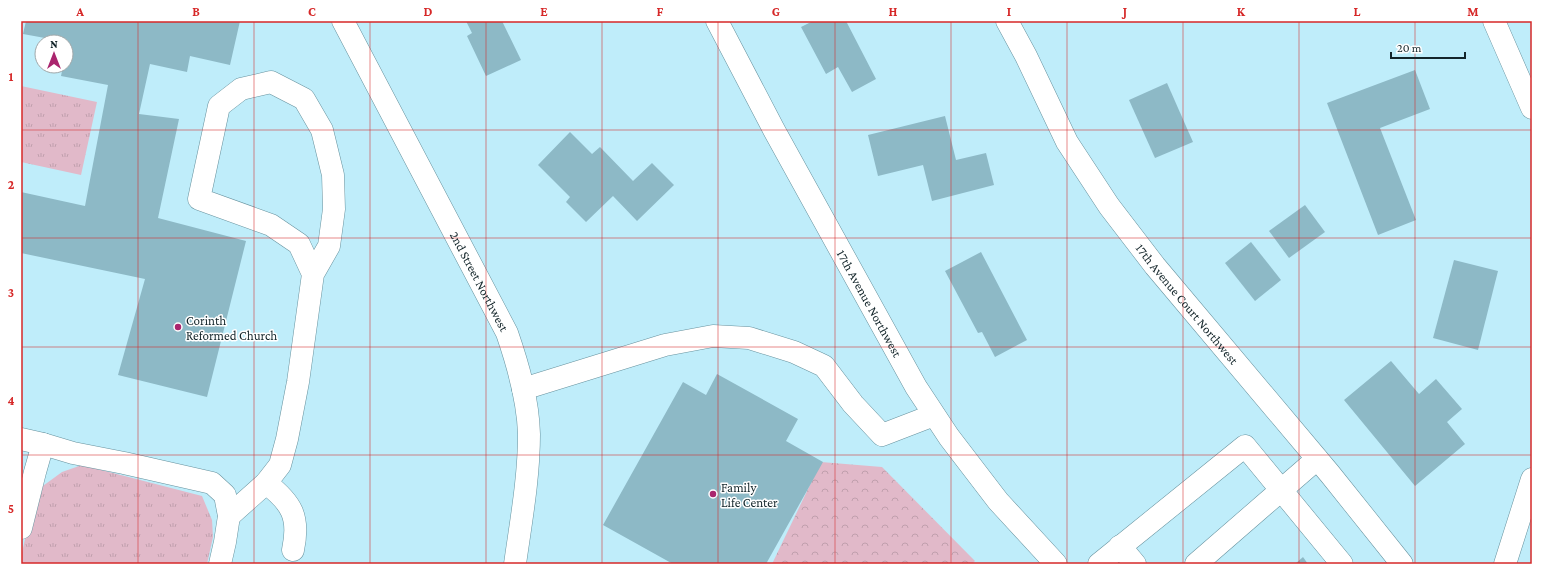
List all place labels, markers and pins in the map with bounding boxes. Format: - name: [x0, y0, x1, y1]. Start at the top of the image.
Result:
- place label: Corinth Reformed Church: [186, 313, 277, 343]
- marker: Corinth Reformed Church: [173, 322, 183, 332]
- place label: Family Life Center: [721, 480, 778, 510]
- marker: Family Life Center: [708, 489, 718, 499]

